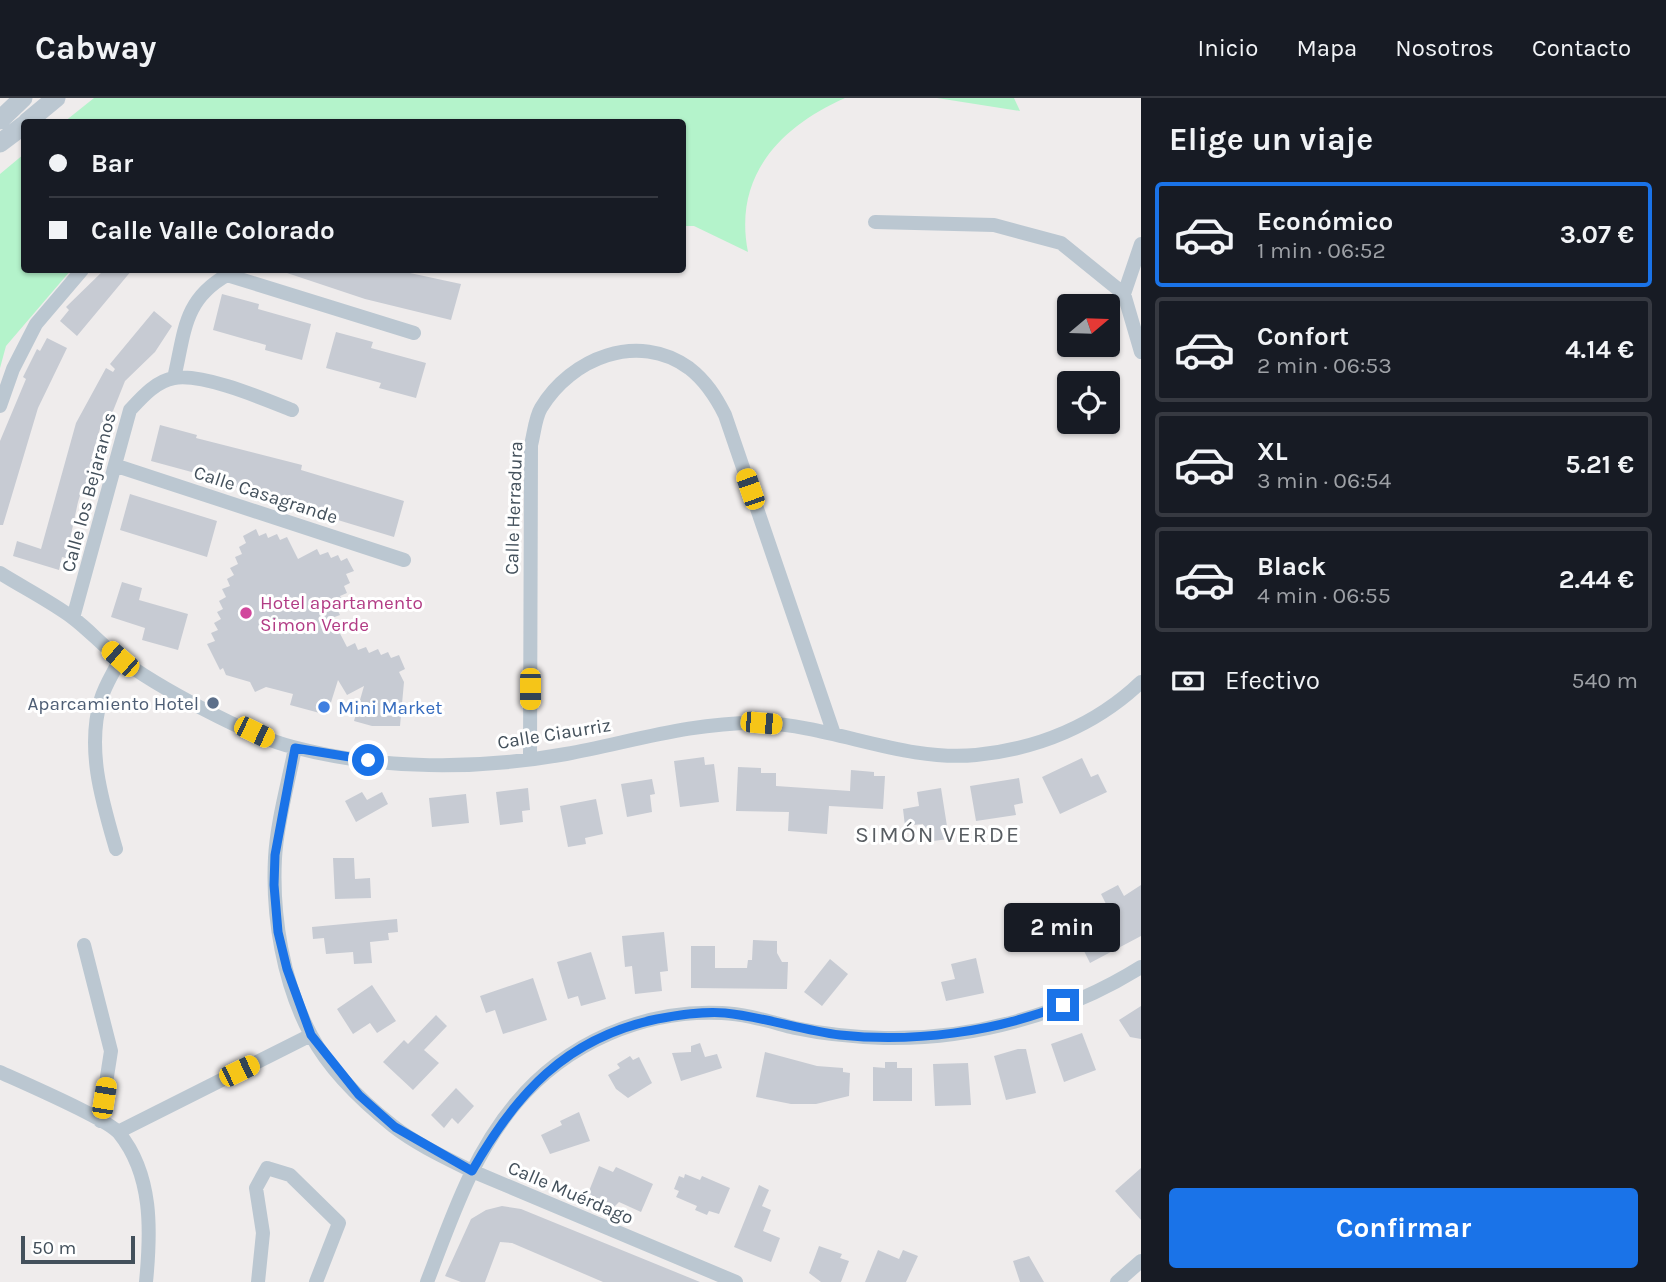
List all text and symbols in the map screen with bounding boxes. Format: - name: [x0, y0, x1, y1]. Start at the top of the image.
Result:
- text: Cabway: [35, 29, 156, 67]
- text: Inicio: [1197, 34, 1258, 62]
- text: Mapa: [1296, 34, 1357, 62]
- text: Nosotros: [1395, 34, 1494, 62]
- text: Contacto: [1532, 34, 1631, 62]
- text: Elige un viaje: [1169, 121, 1373, 158]
- text: Bar: [91, 148, 133, 179]
- icon: car: [1173, 203, 1236, 266]
- text: Económico: [1257, 206, 1393, 237]
- text: Calle Valle Colorado: [91, 215, 335, 246]
- text: 3.07 €: [1560, 219, 1634, 250]
- text: 1 min · 06:52: [1257, 237, 1386, 264]
- north arrow: [1057, 294, 1120, 357]
- map controls: [1057, 294, 1120, 434]
- icon: car: [1173, 318, 1236, 381]
- text: Confort: [1257, 321, 1349, 352]
- text: 4.14 €: [1565, 334, 1634, 365]
- text: 2 min · 06:53: [1257, 352, 1392, 379]
- button: locate: [1057, 371, 1120, 434]
- street label: Calle los Bejaranos: [57, 410, 121, 574]
- icon: car: [1173, 433, 1236, 496]
- text: XL: [1257, 436, 1288, 467]
- street label: Calle Herradura: [501, 441, 527, 575]
- text: 5.21 €: [1565, 449, 1634, 480]
- street label: Calle Casagrande: [191, 461, 340, 529]
- car: [734, 466, 767, 512]
- text: 3 min · 06:54: [1257, 467, 1391, 494]
- icon: car: [1173, 548, 1236, 611]
- text: Black: [1257, 551, 1326, 582]
- text: 2.44 €: [1559, 564, 1634, 595]
- text: 4 min · 06:55: [1257, 582, 1391, 609]
- place label: Hotel apartamento Simon Verde: [260, 592, 423, 636]
- marker: Hotel apartamento Simon Verde: [238, 605, 254, 621]
- car: [98, 637, 143, 681]
- icon: cash: [1169, 662, 1207, 700]
- text: Efectivo: [1225, 665, 1320, 696]
- text: 540 m: [1572, 667, 1638, 694]
- car: [520, 668, 541, 710]
- place label: Aparcamiento Hotel: [27, 693, 199, 715]
- marker: Aparcamiento Hotel: [205, 695, 221, 711]
- place label: Mini Market: [338, 697, 442, 719]
- marker: Mini Market: [316, 699, 332, 715]
- car: [740, 711, 783, 735]
- car: [231, 713, 278, 751]
- street label: Calle Ciaurriz: [496, 714, 613, 754]
- route start: [352, 744, 384, 776]
- district label: SIMÓN VERDE: [855, 821, 1021, 848]
- callout: 2 min: [1005, 904, 1121, 953]
- text: 2 min: [1030, 914, 1094, 941]
- route end: [1047, 989, 1079, 1021]
- car: [216, 1052, 263, 1090]
- car: [91, 1076, 118, 1120]
- street label: Calle Muérdago: [505, 1157, 637, 1229]
- button: Confirmar: [1169, 1188, 1638, 1268]
- scale bar: [21, 1233, 135, 1265]
- text: 50 m: [32, 1237, 76, 1259]

